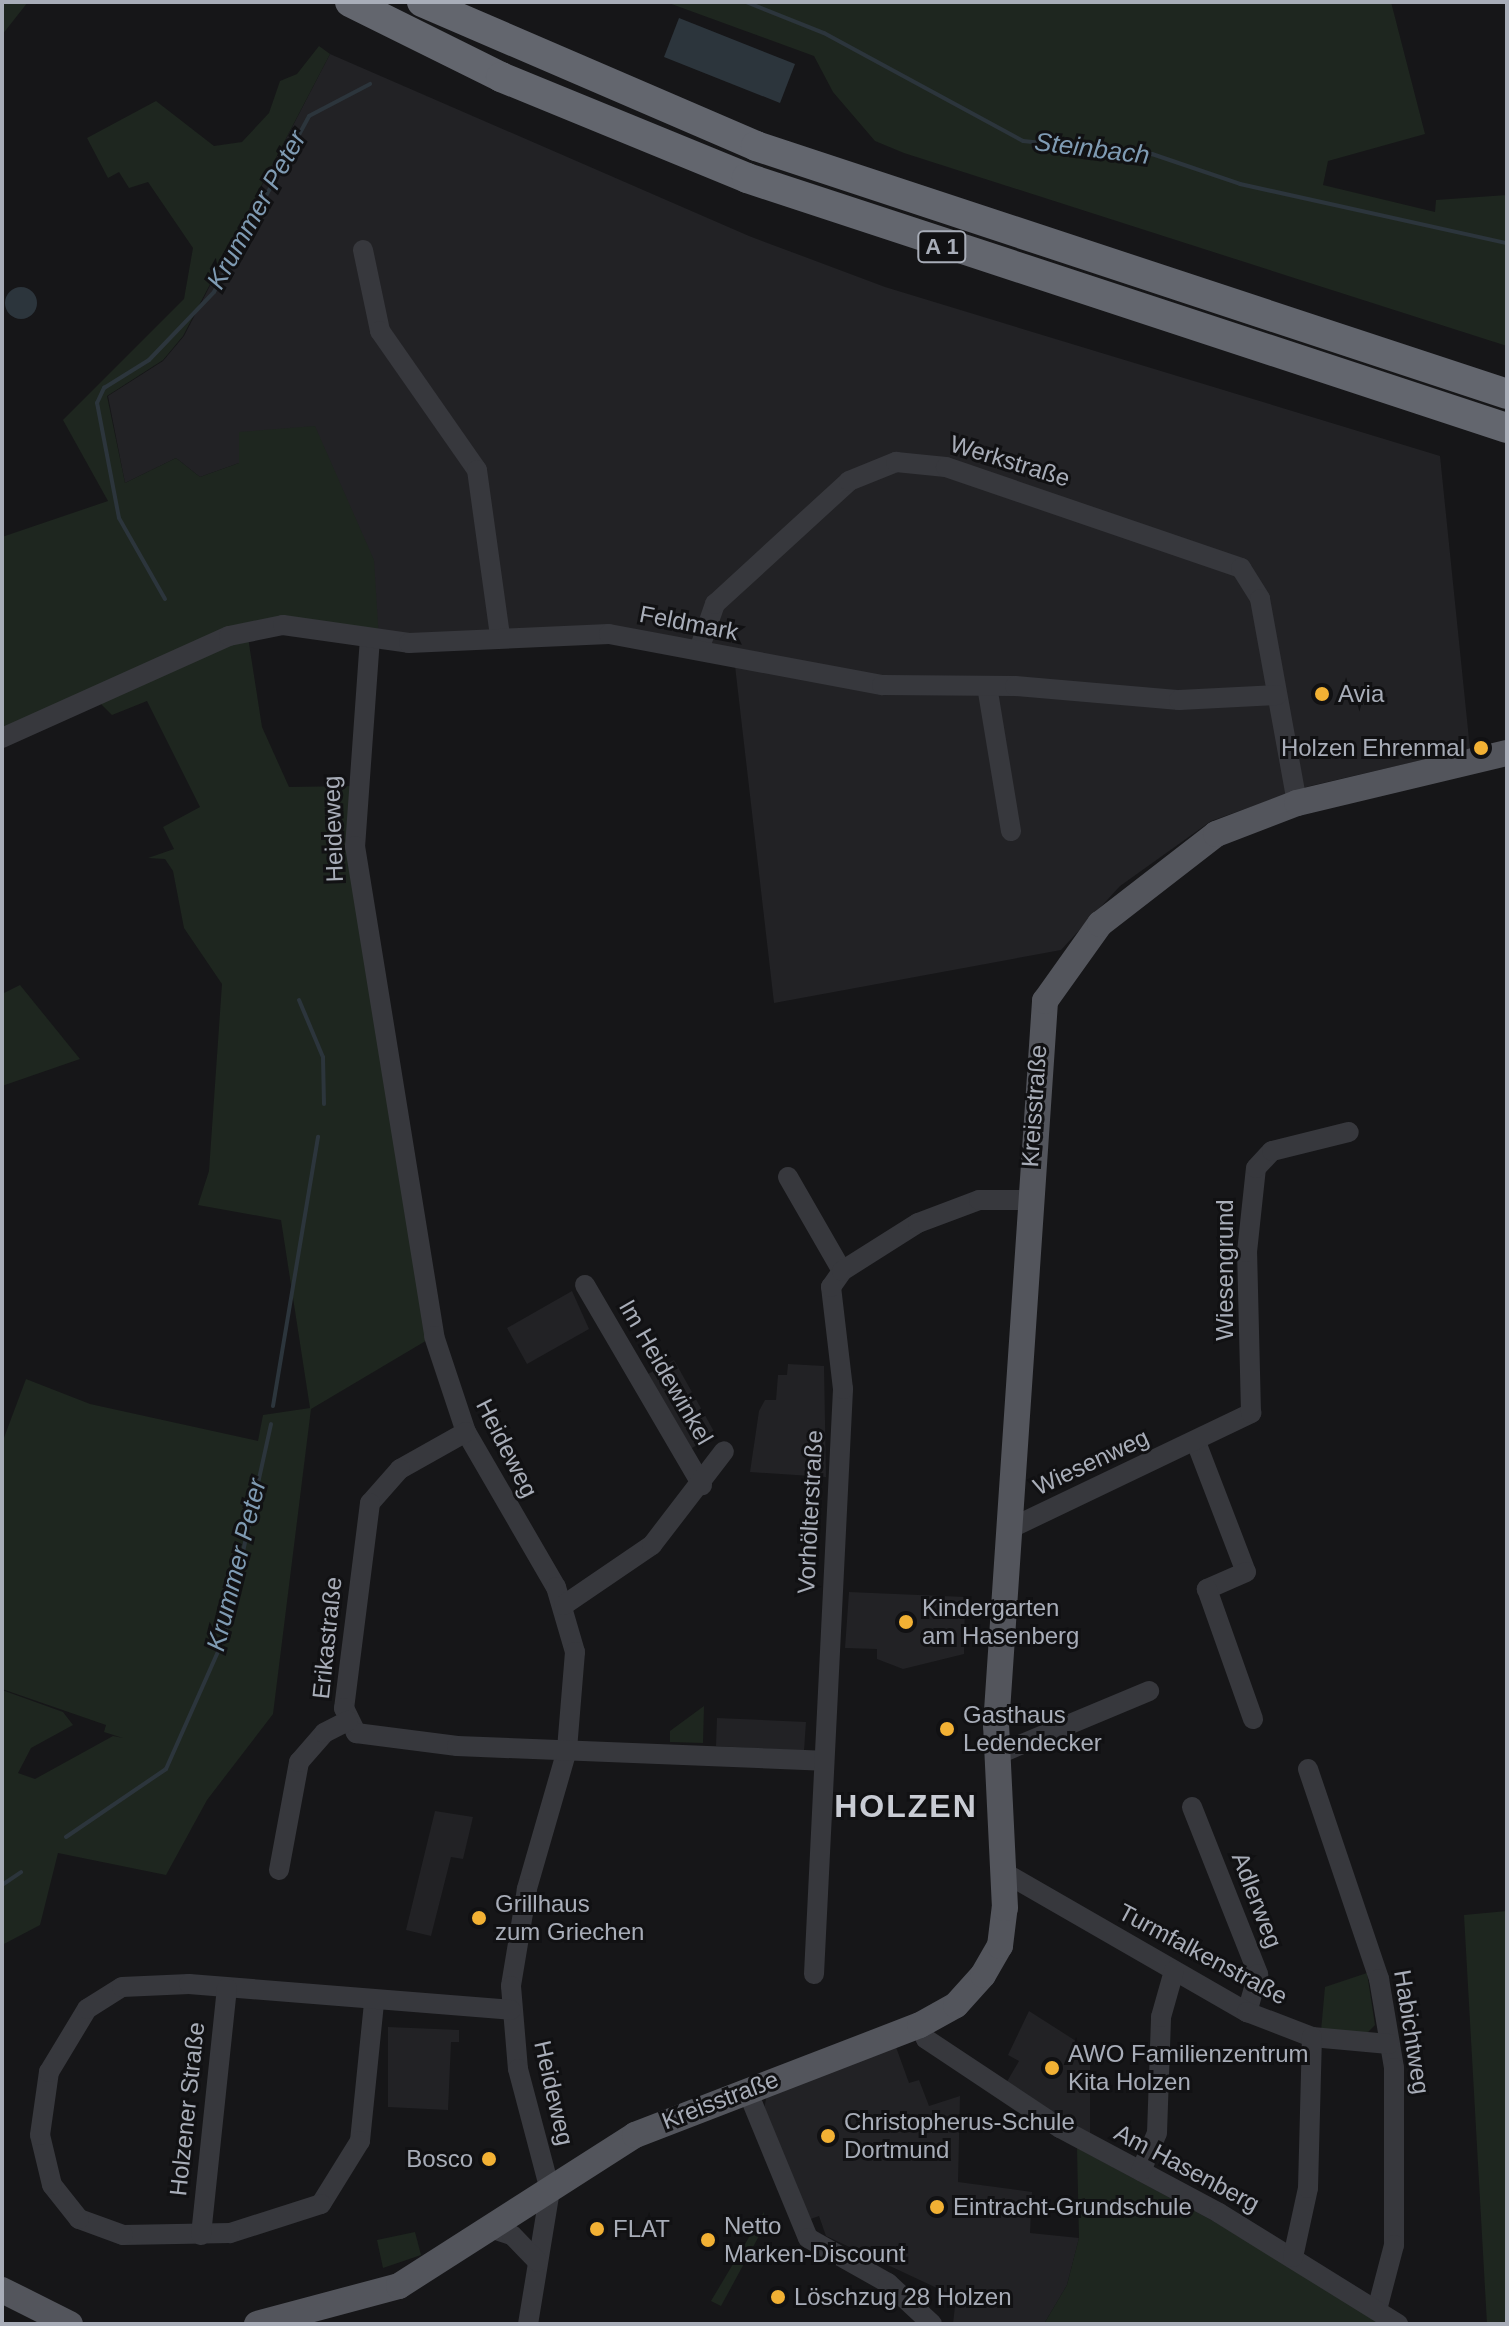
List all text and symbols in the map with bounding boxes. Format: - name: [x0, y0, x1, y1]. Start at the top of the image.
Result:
- water label: Krummer Peter: [201, 125, 313, 295]
- water label: Steinbach: [1033, 126, 1151, 172]
- road number: A 1: [916, 229, 968, 265]
- street label: Werkstraße: [947, 429, 1073, 493]
- street label: Feldmark: [637, 599, 741, 647]
- place label: Avia: [1338, 680, 1384, 708]
- marker: Avia: [1313, 685, 1331, 703]
- place label: Holzen Ehrenmal: [1281, 734, 1465, 762]
- marker: Holzen Ehrenmal: [1472, 739, 1490, 757]
- street label: Heideweg: [317, 775, 349, 883]
- street label: Kreisstraße: [1015, 1044, 1053, 1168]
- street label: Wiesengrund: [1211, 1199, 1239, 1341]
- street label: Im Heidewinkel: [613, 1294, 719, 1450]
- street label: Heideweg: [470, 1394, 544, 1502]
- street label: Wiesenweg: [1029, 1423, 1153, 1501]
- street label: Vorhölterstraße: [791, 1429, 829, 1595]
- water label: Krummer Peter: [201, 1476, 273, 1654]
- street label: Erikastraße: [306, 1575, 348, 1701]
- place label: Kindergarten am Hasenberg: [922, 1594, 1079, 1650]
- marker: Kindergarten am Hasenberg: [897, 1613, 915, 1631]
- place label: Gasthaus Ledendecker: [963, 1701, 1102, 1757]
- marker: Gasthaus Ledendecker: [938, 1720, 956, 1738]
- district label: HOLZEN: [834, 1787, 978, 1825]
- street label: Adlerweg: [1226, 1848, 1288, 1952]
- place label: Grillhaus zum Griechen: [495, 1890, 644, 1946]
- street label: Turmfalkenstraße: [1114, 1897, 1292, 2011]
- marker: Grillhaus zum Griechen: [470, 1909, 488, 1927]
- street label: Habichtweg: [1388, 1968, 1436, 2096]
- street label: Holzener Straße: [164, 2021, 210, 2197]
- street label: Heideweg: [528, 2038, 580, 2148]
- place label: AWO Familienzentrum Kita Holzen: [1068, 2040, 1308, 2096]
- marker: AWO Familienzentrum Kita Holzen: [1043, 2059, 1061, 2077]
- street label: Kreisstraße: [658, 2065, 782, 2135]
- place label: Christopherus-Schule Dortmund: [844, 2108, 1075, 2164]
- street label: Am Hasenberg: [1110, 2118, 1264, 2218]
- marker: Christopherus-Schule Dortmund: [819, 2127, 837, 2145]
- place label: Bosco: [406, 2145, 473, 2173]
- marker: Bosco: [480, 2150, 498, 2168]
- place label: Eintracht-Grundschule: [953, 2193, 1192, 2221]
- marker: Eintracht-Grundschule: [928, 2198, 946, 2216]
- place label: Netto Marken-Discount: [724, 2212, 905, 2268]
- place label: FLAT: [613, 2215, 670, 2243]
- marker: FLAT: [588, 2220, 606, 2238]
- marker: Netto Marken-Discount: [699, 2231, 717, 2249]
- place label: Löschzug 28 Holzen: [794, 2283, 1011, 2311]
- marker: Löschzug 28 Holzen: [769, 2288, 787, 2306]

